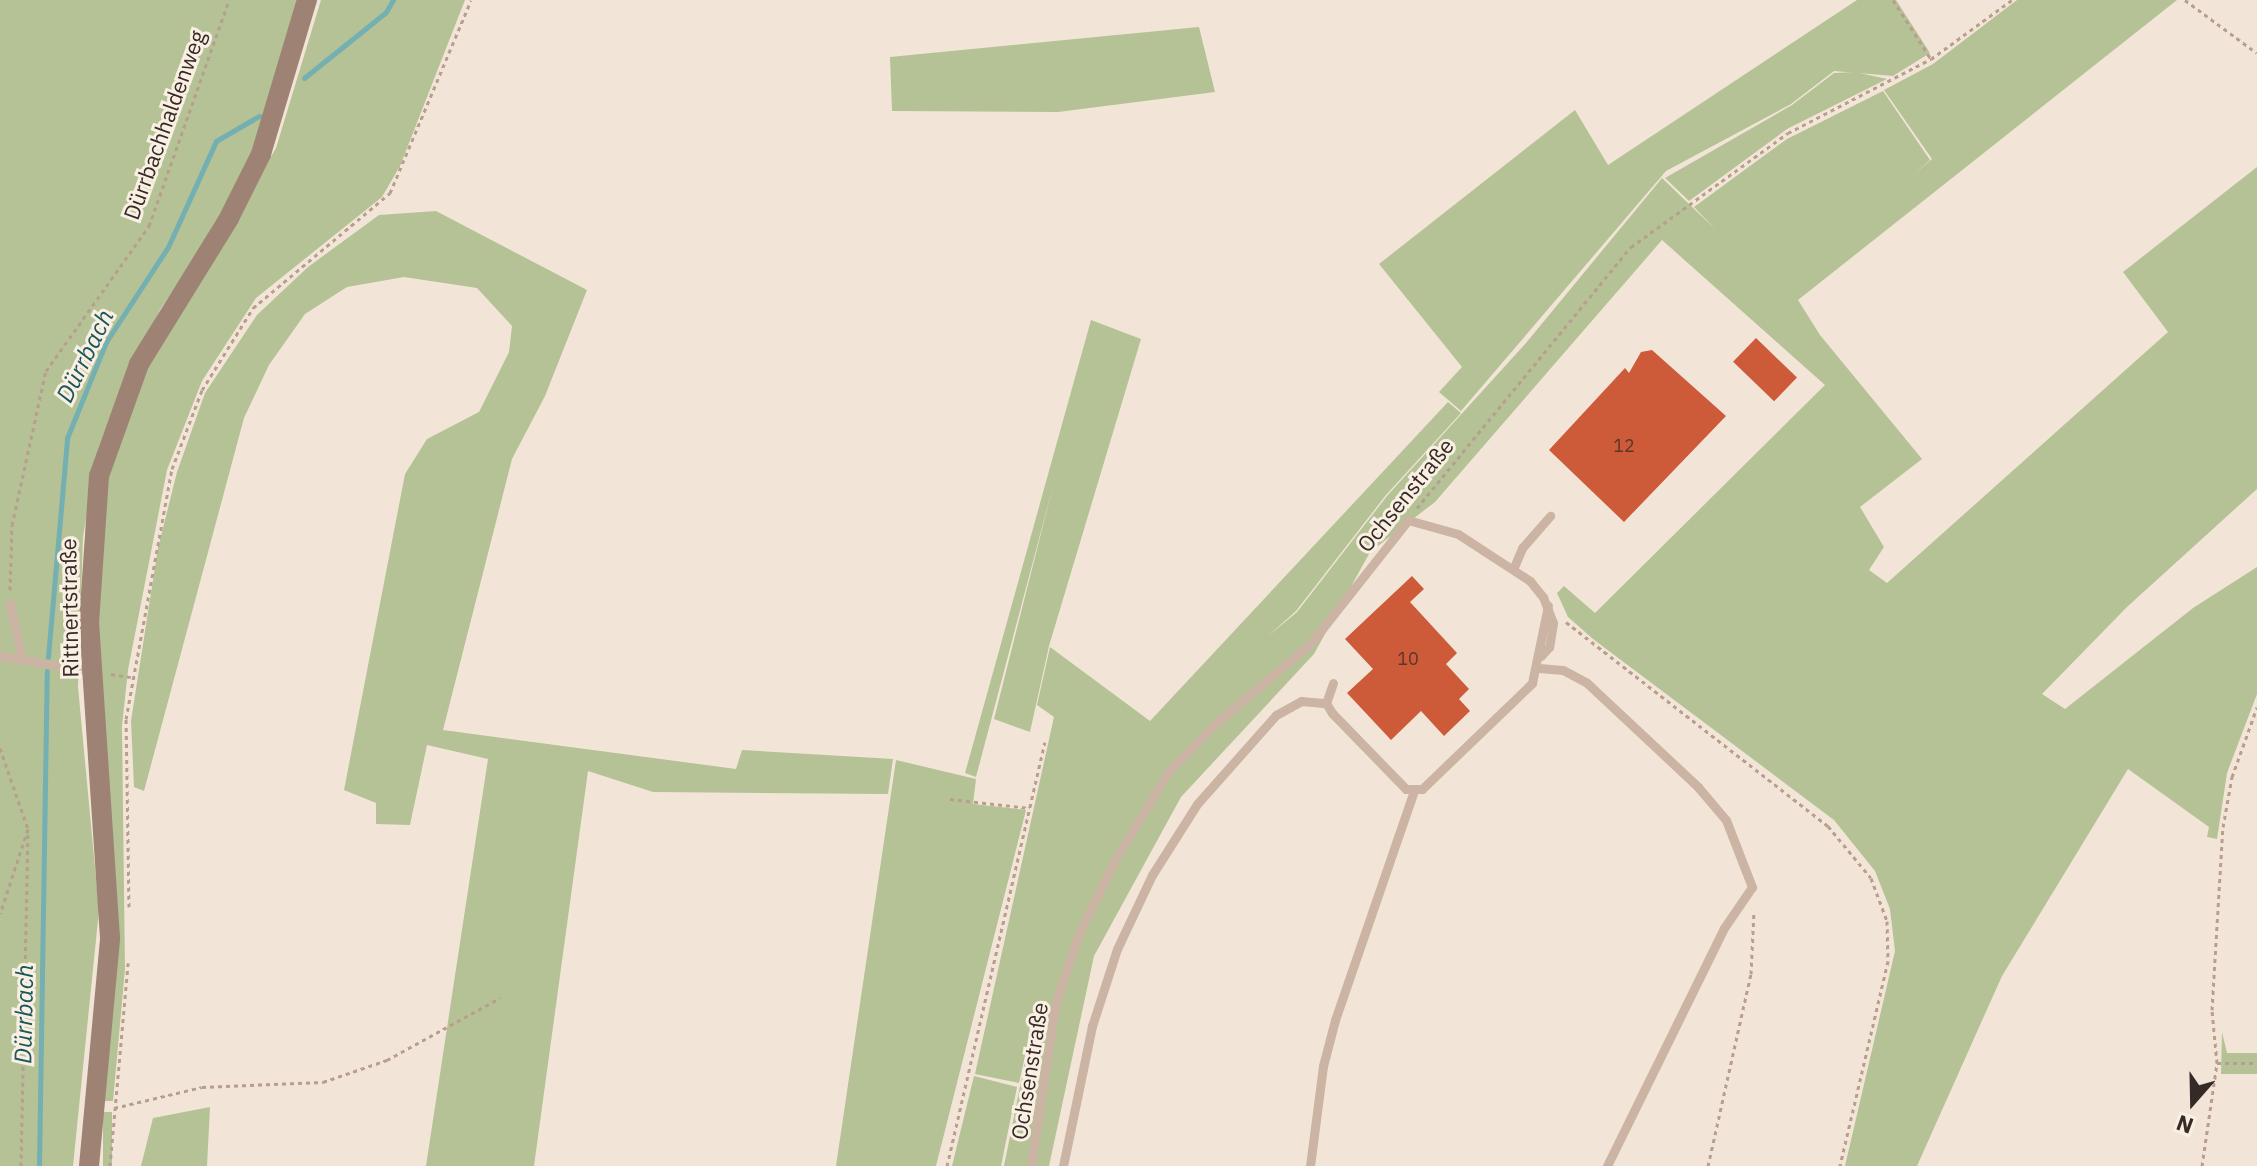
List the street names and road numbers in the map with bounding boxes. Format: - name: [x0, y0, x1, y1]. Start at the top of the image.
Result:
- street label: Dürrbachhaldenweg: [117, 27, 211, 223]
- street label: Ochsenstraße: [1351, 433, 1459, 557]
- street label: Rittnertstraße: [55, 538, 83, 678]
- street label: Ochsenstraße: [1005, 1000, 1053, 1142]

